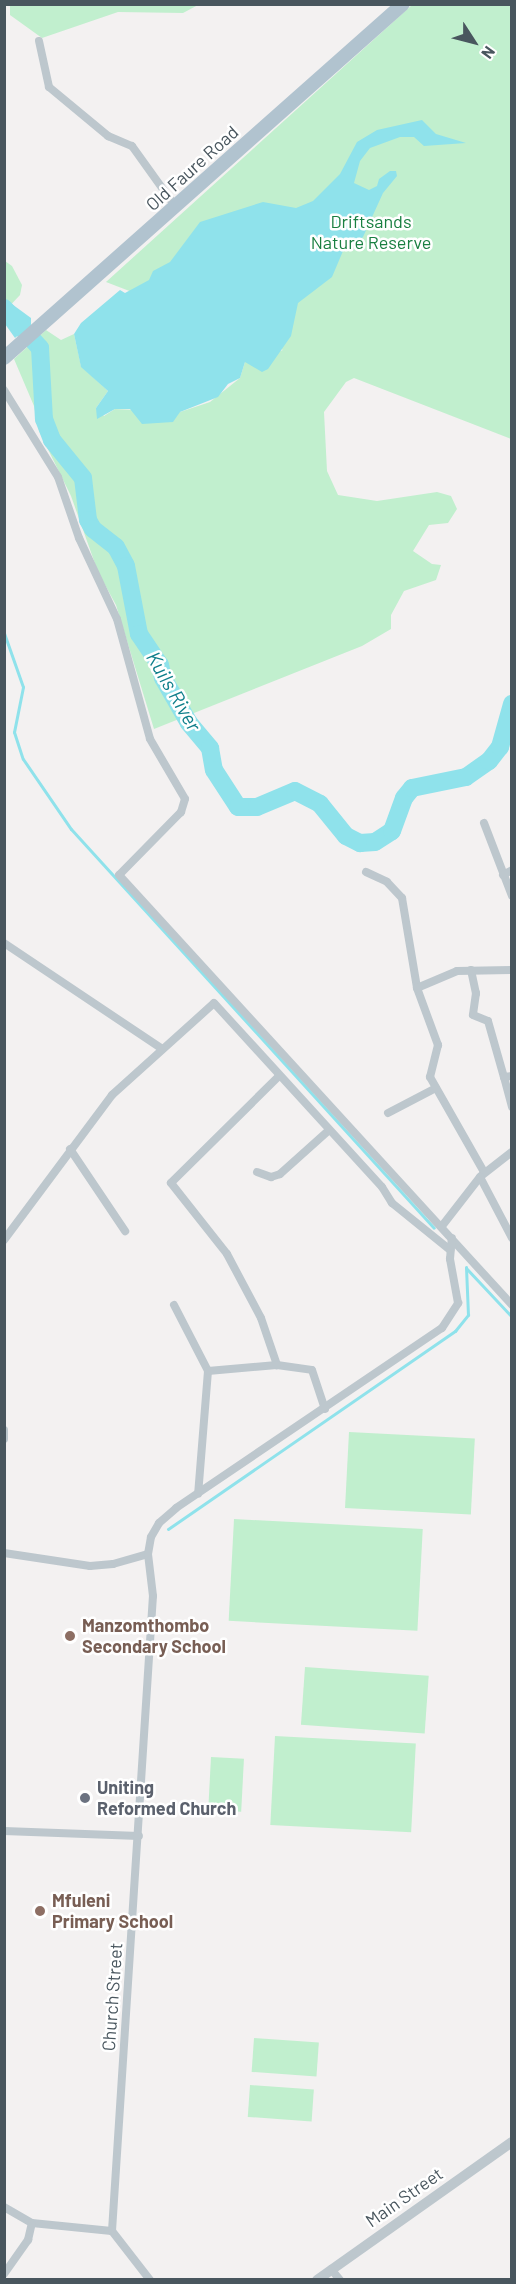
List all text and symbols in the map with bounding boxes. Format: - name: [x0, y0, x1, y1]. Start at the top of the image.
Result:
- north arrow: [444, 12, 504, 72]
- text: N: [478, 43, 500, 63]
- street label: Old Faure Road: [141, 121, 243, 215]
- park label: Driftsands Nature Reserve: [311, 211, 431, 254]
- water label: Kuils River: [142, 647, 206, 735]
- place label: Manzomthombo Secondary School: [82, 1615, 226, 1658]
- marker: Manzomthombo Secondary School: [63, 1629, 77, 1643]
- place label: Uniting Reformed Church: [97, 1777, 236, 1820]
- marker: Uniting Reformed Church: [78, 1791, 92, 1805]
- place label: Mfuleni Primary School: [52, 1890, 173, 1932]
- marker: Mfuleni Primary School: [33, 1904, 47, 1918]
- street label: Church Street: [97, 1942, 127, 2052]
- street label: Main Street: [361, 2163, 447, 2231]

